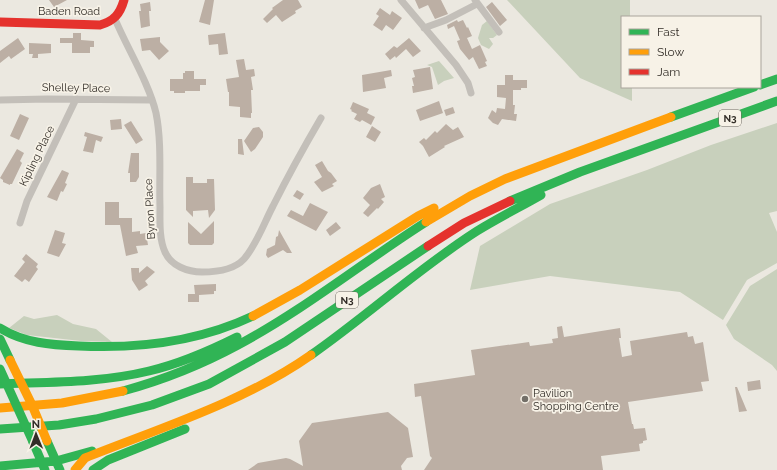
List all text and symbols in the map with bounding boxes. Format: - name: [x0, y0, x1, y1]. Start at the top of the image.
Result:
- street label: Baden Road: [38, 5, 100, 18]
- legend: [621, 16, 761, 88]
- text: Fast: [657, 25, 680, 39]
- text: Slow: [657, 45, 684, 59]
- text: Jam: [657, 65, 680, 79]
- street label: Shelley Place: [42, 81, 111, 95]
- road number: N3: [719, 110, 741, 126]
- street label: Kipling Place: [17, 123, 58, 188]
- street label: Byron Place: [142, 178, 158, 240]
- road number: N3: [336, 292, 358, 308]
- place label: Pavilion Shopping Centre: [533, 387, 619, 413]
- marker: Pavilion Shopping Centre: [520, 394, 530, 404]
- north arrow: [16, 414, 56, 454]
- text: N: [32, 418, 40, 431]

